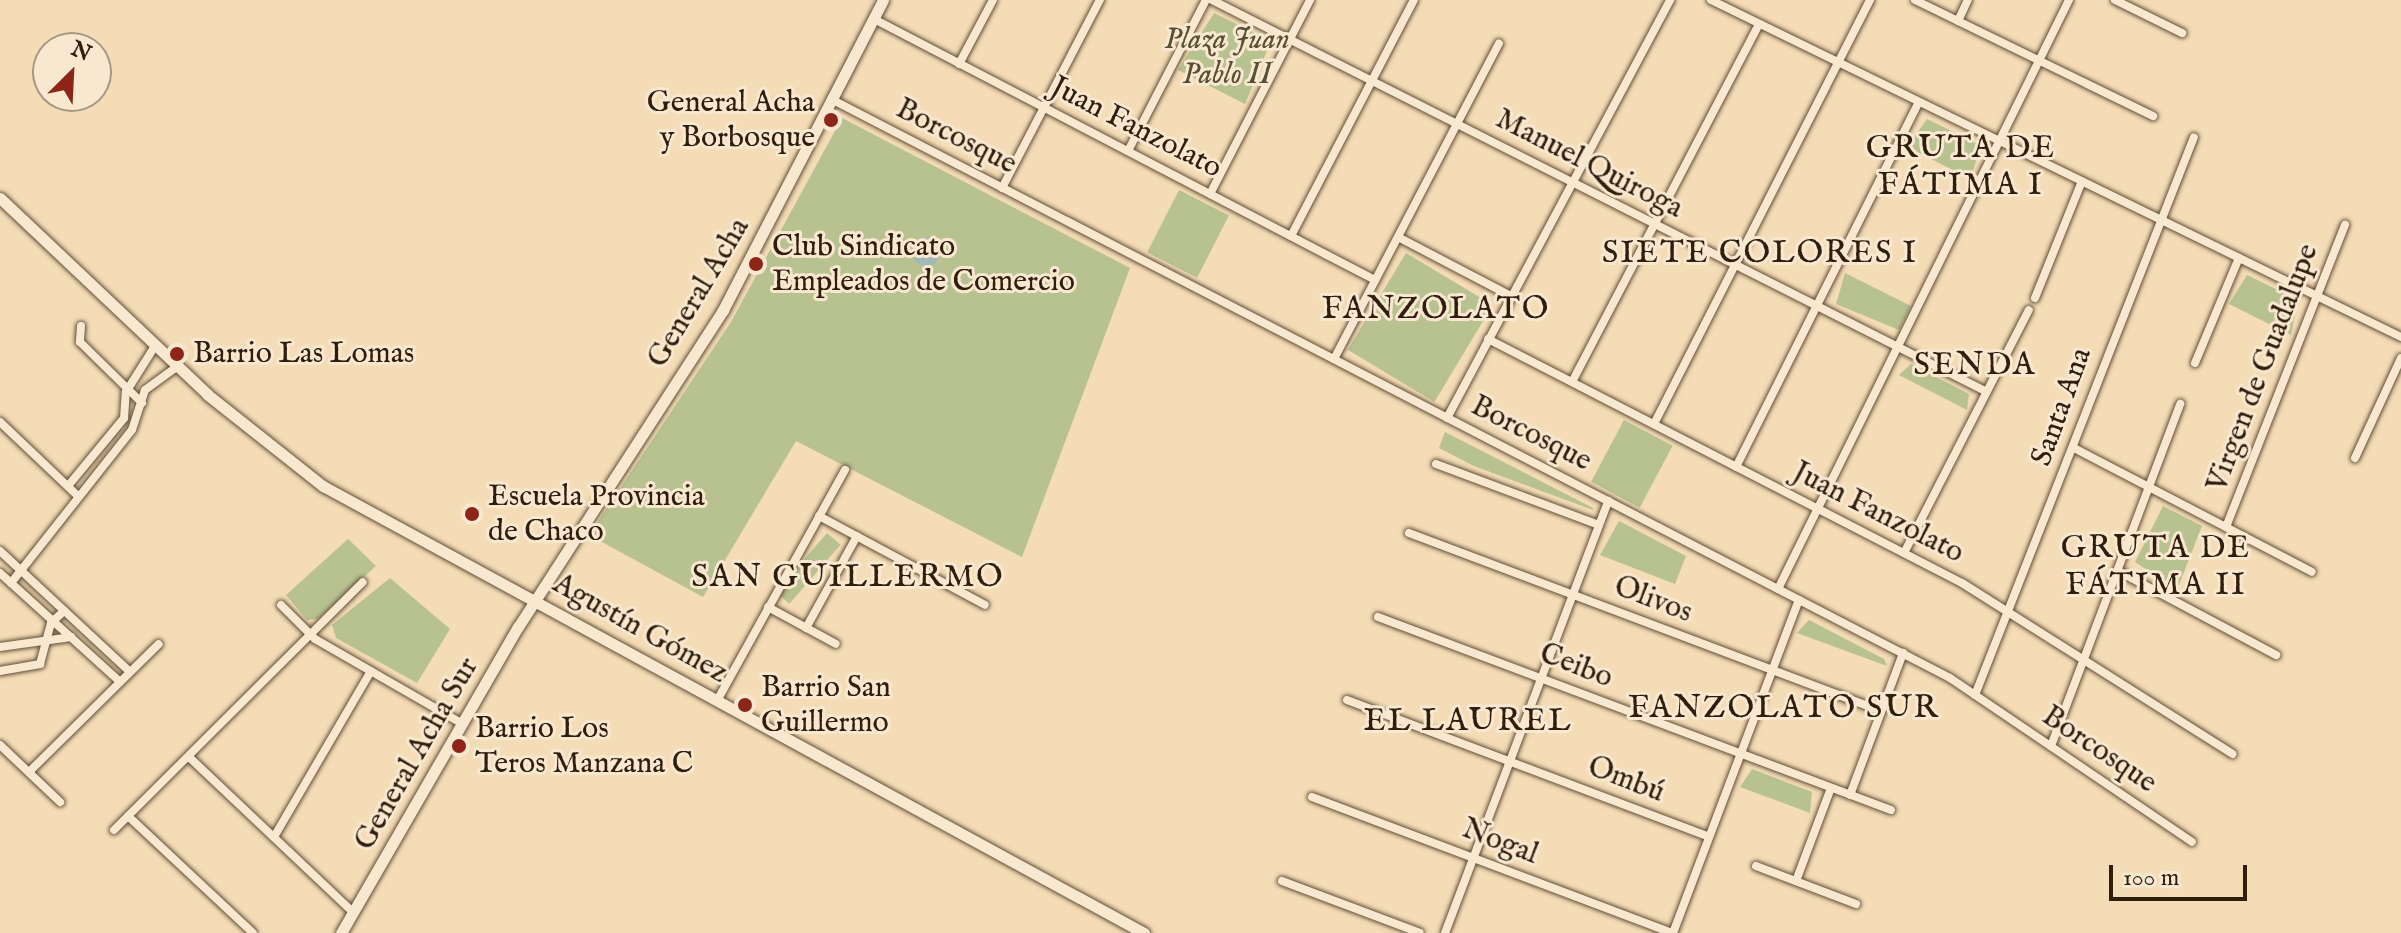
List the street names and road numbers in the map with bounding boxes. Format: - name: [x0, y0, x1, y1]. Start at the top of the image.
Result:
- street label: Juan Fanzolato: [1044, 69, 1228, 187]
- street label: Borcosque: [890, 91, 1022, 183]
- street label: Manuel Quiroga: [1489, 101, 1689, 227]
- street label: General Acha: [640, 212, 758, 374]
- street label: Virgen de Guadalupe: [2199, 239, 2327, 497]
- street label: Santa Ana: [2024, 343, 2100, 471]
- street label: Borcosque: [1465, 388, 1597, 480]
- street label: Juan Fanzolato: [1786, 454, 1970, 572]
- street label: Agustín Gómez: [546, 566, 734, 692]
- street label: Olivos: [1609, 569, 1697, 631]
- street label: Ceibo: [1534, 636, 1618, 696]
- street label: General Acha Sur: [347, 651, 487, 857]
- street label: Borcosque: [2035, 699, 2163, 801]
- street label: Ombú: [1582, 749, 1670, 811]
- street label: Nogal: [1457, 811, 1543, 873]

